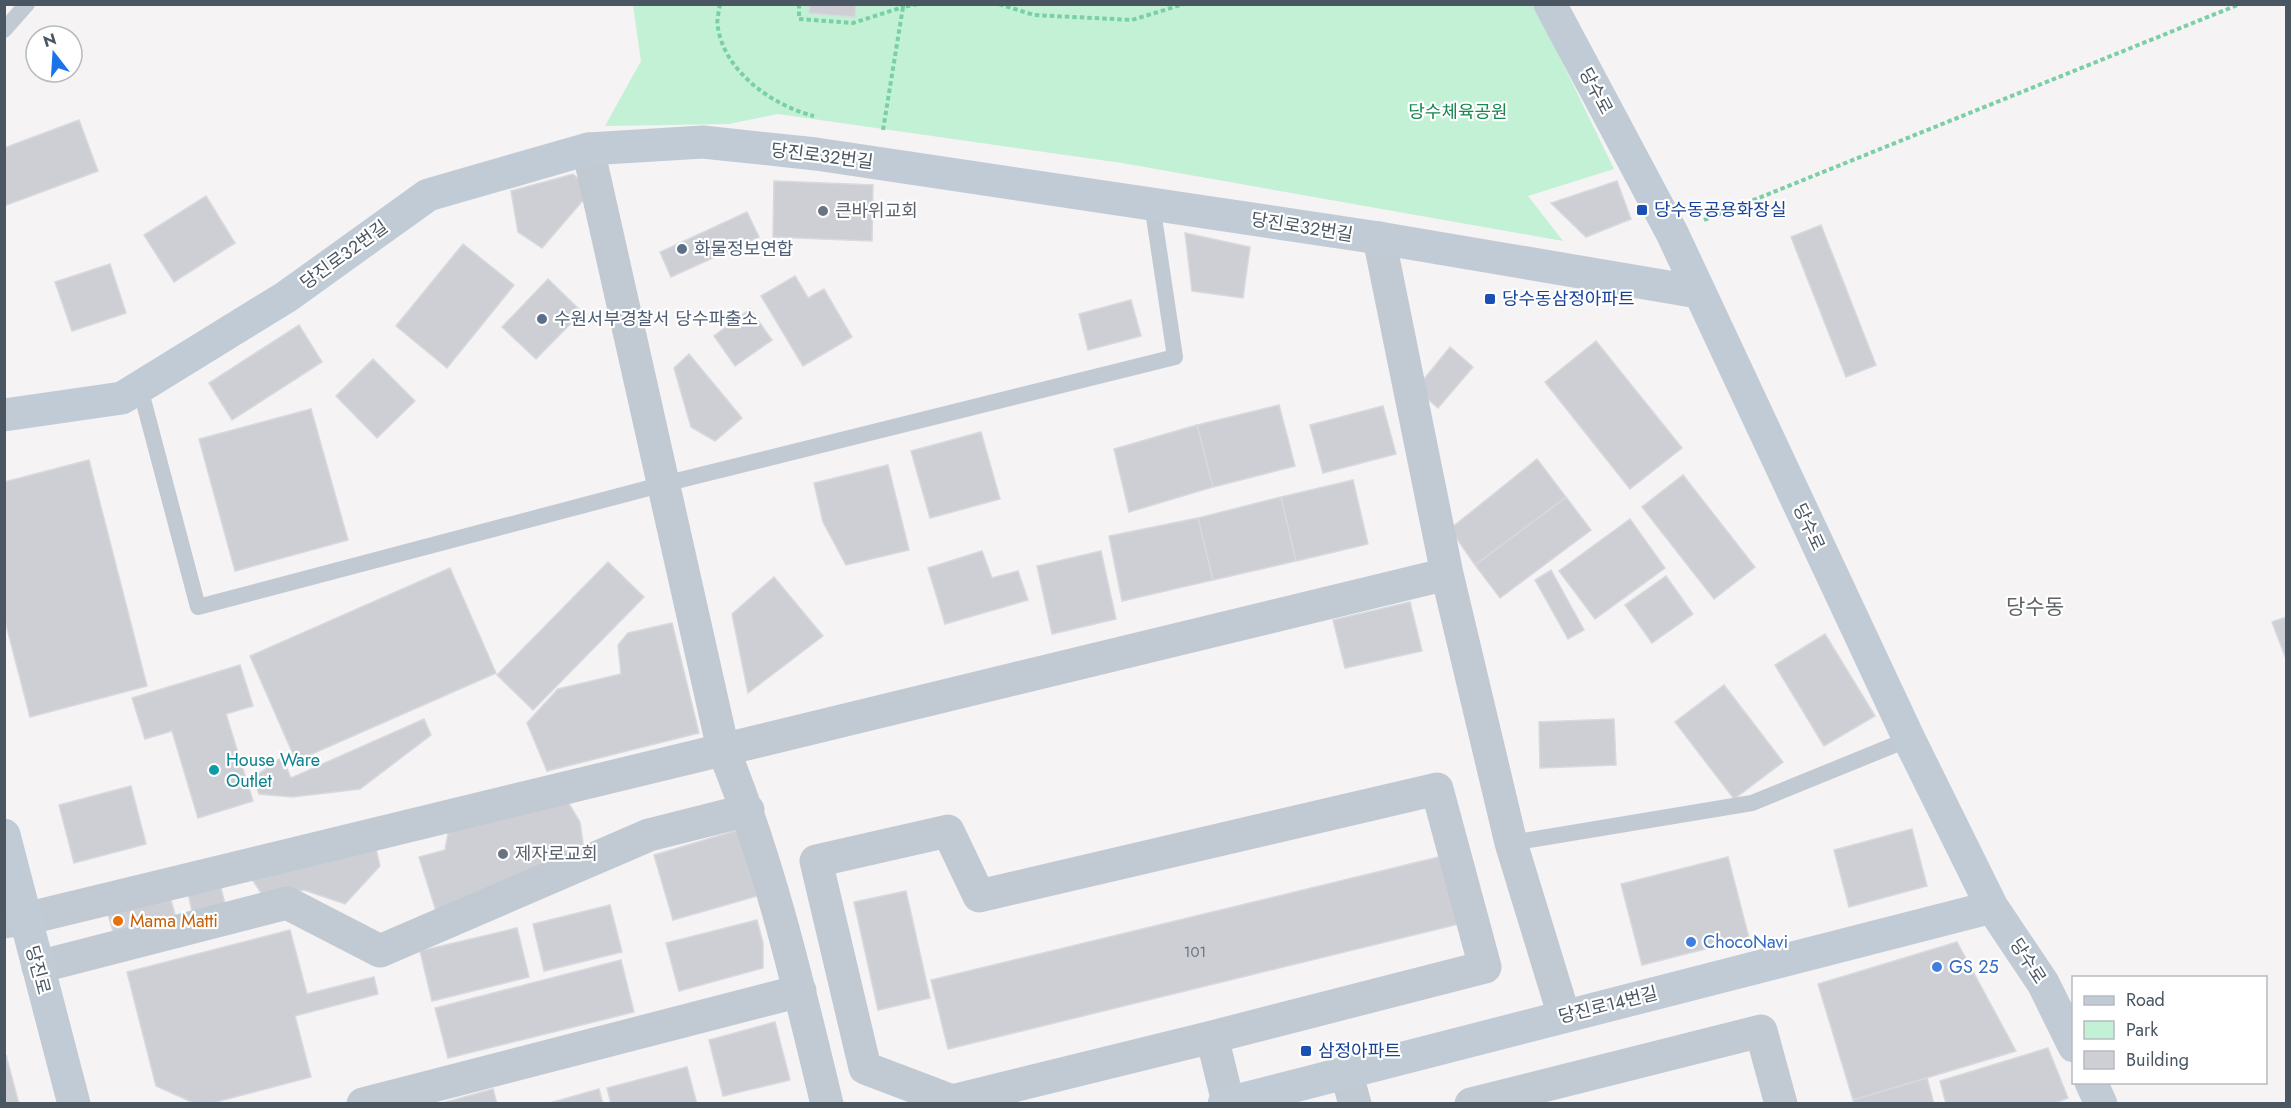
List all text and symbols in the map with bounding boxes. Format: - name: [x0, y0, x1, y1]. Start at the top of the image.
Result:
- north arrow: [24, 24, 84, 84]
- text: N: [40, 27, 59, 53]
- street label: 당수로: [1573, 63, 1619, 119]
- park label: 당수체육공원: [1408, 99, 1508, 125]
- street label: 당진로32번길: [769, 137, 875, 175]
- place label: 당수동공용화장실: [1654, 197, 1786, 223]
- place label: 큰바위교회: [835, 198, 918, 224]
- marker: 당수동공용화장실: [1635, 203, 1649, 217]
- marker: 큰바위교회: [816, 204, 830, 218]
- street label: 당진로32번길: [1249, 206, 1355, 248]
- street label: 당진로32번길: [295, 214, 393, 296]
- place label: 화물정보연합: [694, 236, 793, 262]
- marker: 화물정보연합: [675, 242, 689, 256]
- place label: 당수동삼정아파트: [1502, 286, 1634, 312]
- marker: 당수동삼정아파트: [1483, 292, 1497, 306]
- place label: 수원서부경찰서 당수파출소: [554, 306, 758, 332]
- marker: 수원서부경찰서 당수파출소: [535, 312, 549, 326]
- street label: 당수로: [1787, 499, 1831, 555]
- district label: 당수동: [2006, 592, 2064, 622]
- place label: House Ware Outlet: [226, 747, 320, 794]
- marker: House Ware Outlet: [207, 763, 221, 777]
- place label: 제자로교회: [515, 841, 598, 867]
- marker: 제자로교회: [496, 847, 510, 861]
- place label: Mama Matti: [130, 908, 218, 934]
- marker: Mama Matti: [111, 914, 125, 928]
- place label: ChocoNavi: [1703, 929, 1788, 955]
- street label: 당수로: [2004, 933, 2052, 989]
- marker: ChocoNavi: [1684, 935, 1698, 949]
- house number: 101: [1184, 941, 1206, 963]
- street label: 당진로: [19, 943, 57, 997]
- place label: GS 25: [1949, 954, 1999, 980]
- marker: GS 25: [1930, 960, 1944, 974]
- legend: [2072, 976, 2267, 1084]
- street label: 당진로14번길: [1556, 980, 1660, 1030]
- text: Road: [2126, 987, 2165, 1013]
- text: Park: [2126, 1017, 2158, 1043]
- place label: 삼정아파트: [1318, 1038, 1401, 1064]
- marker: 삼정아파트: [1299, 1044, 1313, 1058]
- text: Building: [2126, 1047, 2189, 1073]

